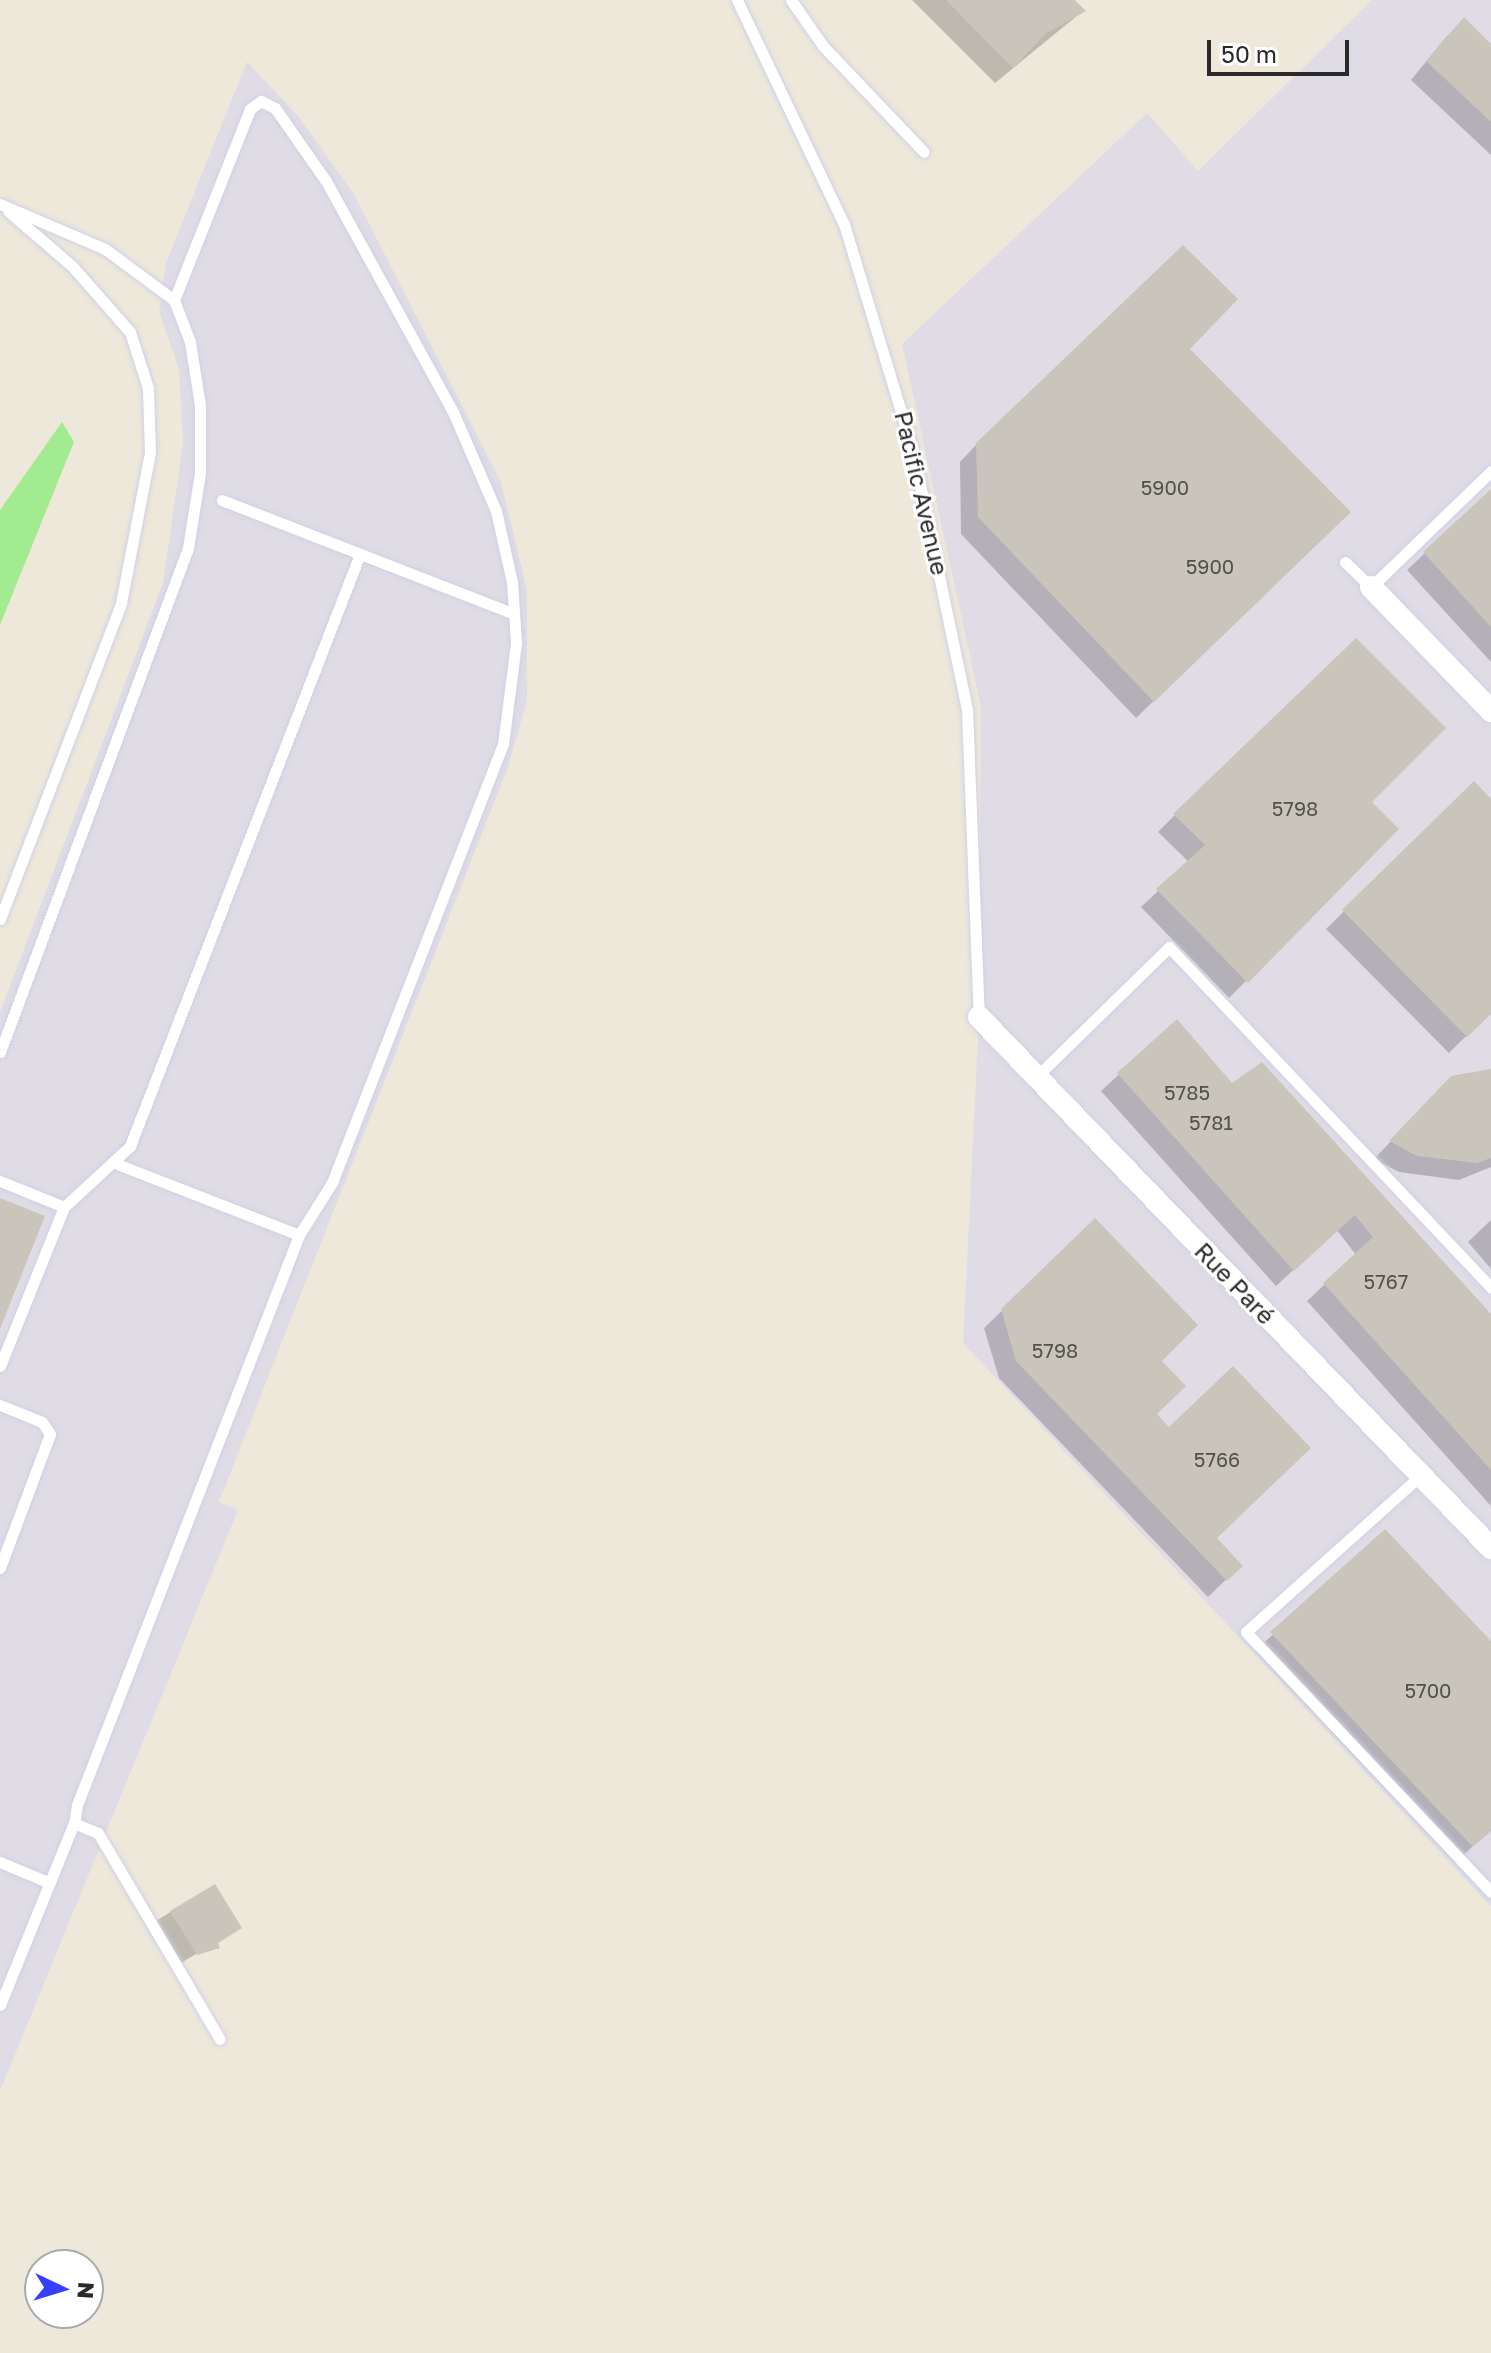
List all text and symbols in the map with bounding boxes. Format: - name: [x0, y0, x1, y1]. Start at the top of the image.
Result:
- scale bar: [1211, 24, 1353, 74]
- text: 50 m: [1221, 39, 1277, 68]
- street label: Pacific Avenue: [889, 408, 955, 578]
- house number: 5900: [1141, 475, 1189, 499]
- house number: 5900: [1186, 554, 1234, 578]
- house number: 5798: [1272, 796, 1318, 820]
- house number: 5785: [1164, 1080, 1210, 1104]
- house number: 5781: [1189, 1110, 1233, 1134]
- street label: Rue Paré: [1189, 1236, 1281, 1330]
- house number: 5767: [1364, 1269, 1408, 1293]
- house number: 5798: [1032, 1338, 1078, 1362]
- house number: 5766: [1194, 1447, 1240, 1471]
- house number: 5700: [1405, 1678, 1451, 1702]
- north arrow: [24, 2249, 104, 2329]
- text: N: [72, 2281, 100, 2300]

